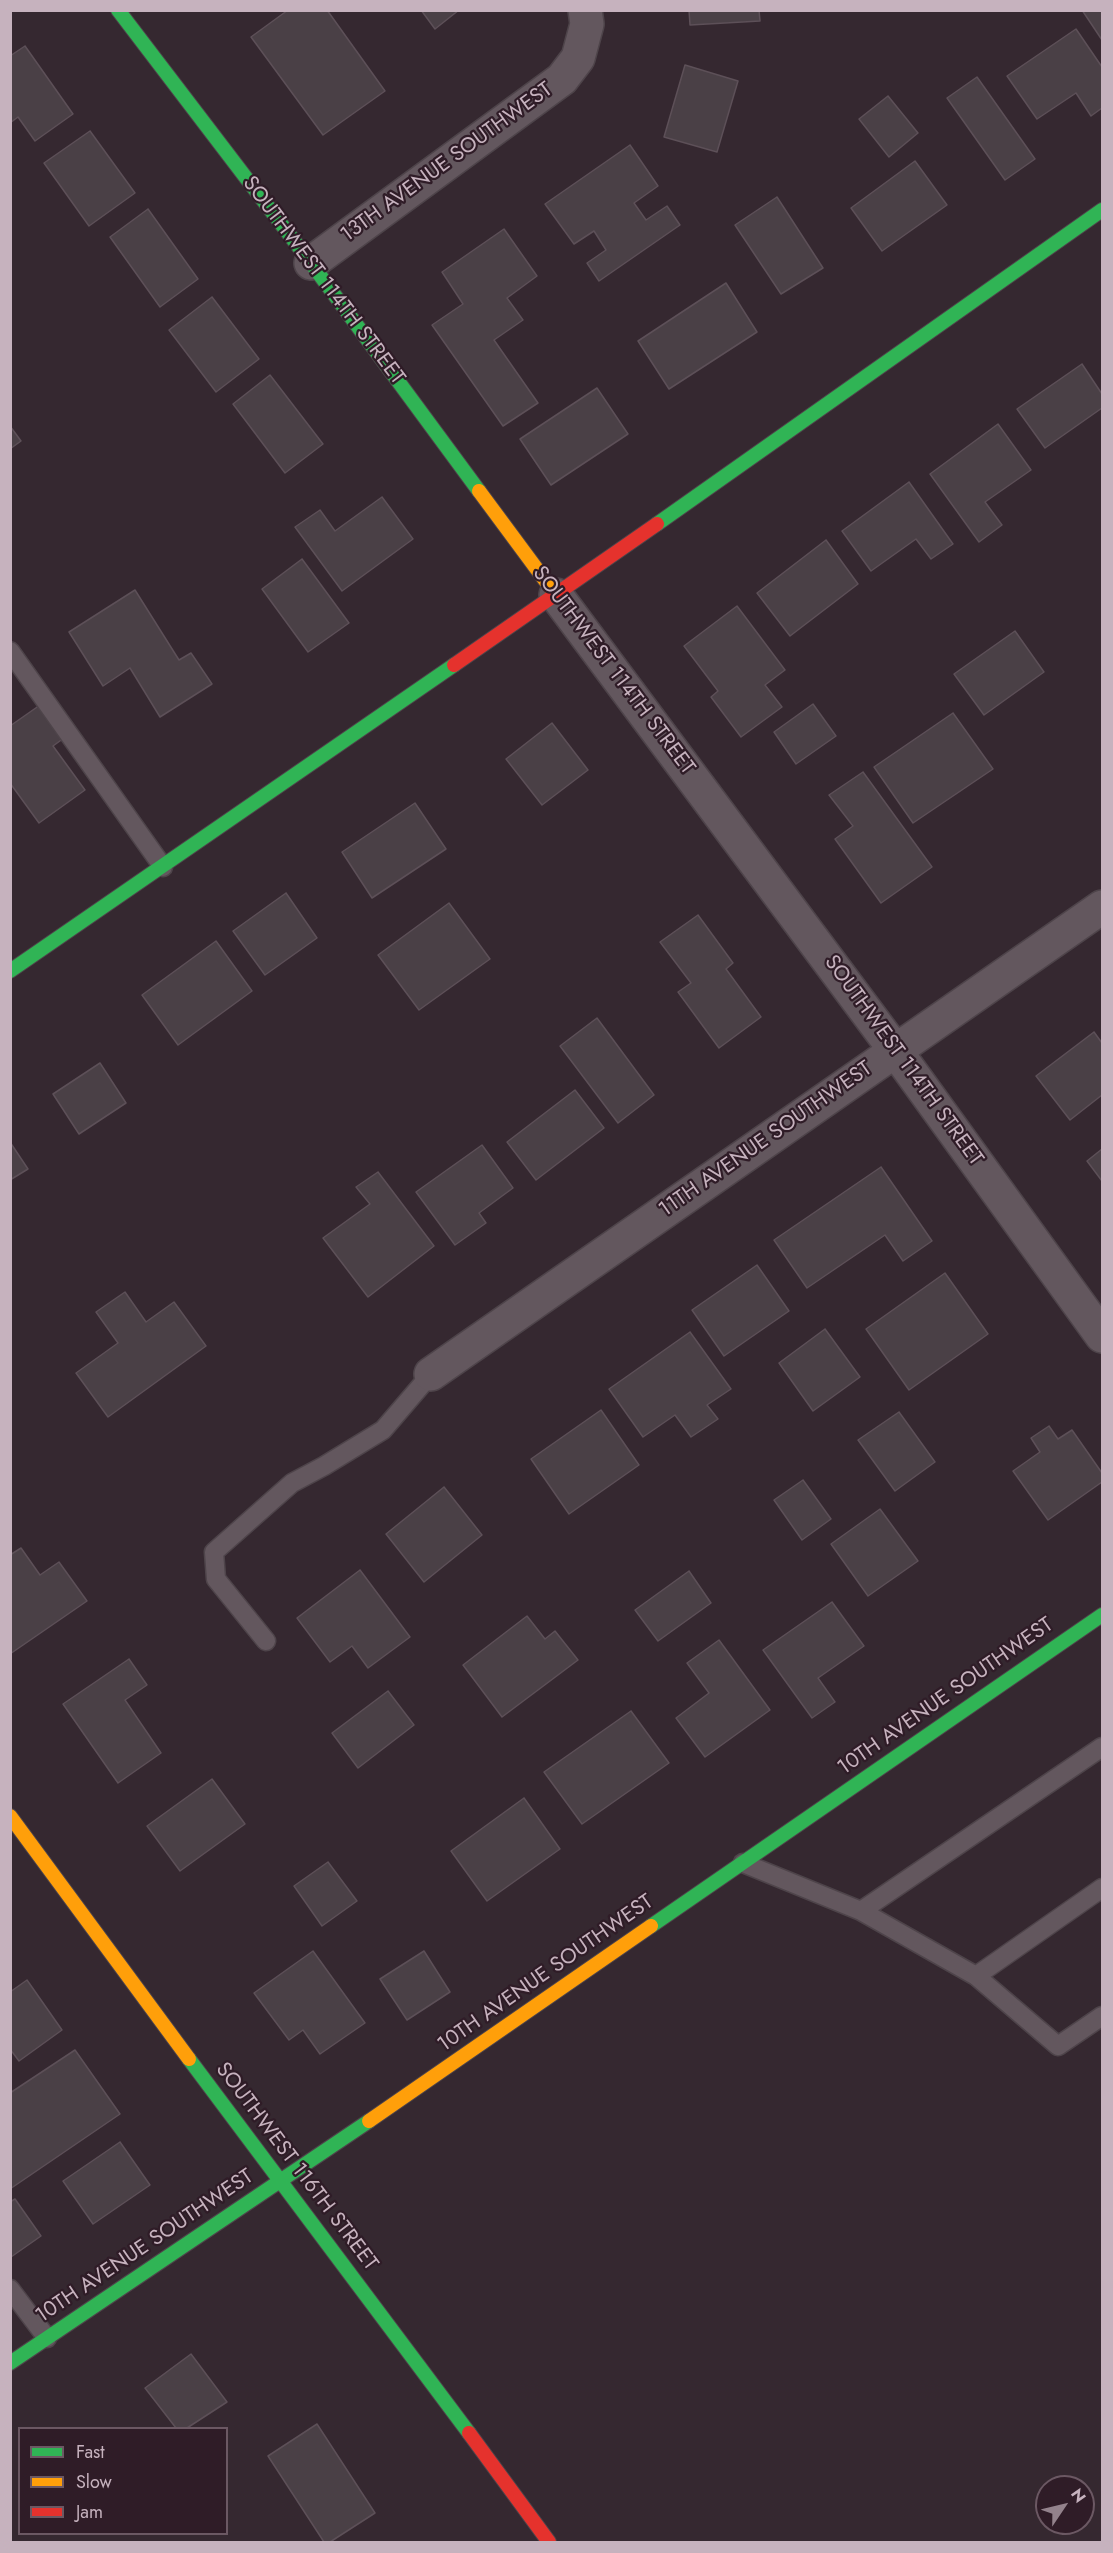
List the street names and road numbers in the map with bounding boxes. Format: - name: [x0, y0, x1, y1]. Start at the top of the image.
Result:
- street label: 13TH AVENUE SOUTHWEST: [336, 78, 558, 248]
- street label: SOUTHWEST 114TH STREET: [236, 172, 410, 390]
- street label: SOUTHWEST 114TH STREET: [526, 562, 700, 780]
- street label: SOUTHWEST 114TH STREET: [818, 951, 988, 1171]
- street label: 11TH AVENUE SOUTHWEST: [655, 1057, 877, 1223]
- street label: 10TH AVENUE SOUTHWEST: [833, 1613, 1059, 1781]
- street label: 10TH AVENUE SOUTHWEST: [433, 1890, 659, 2058]
- street label: SOUTHWEST 116TH STREET: [210, 2058, 382, 2276]
- street label: 10TH AVENUE SOUTHWEST: [31, 2165, 259, 2329]

